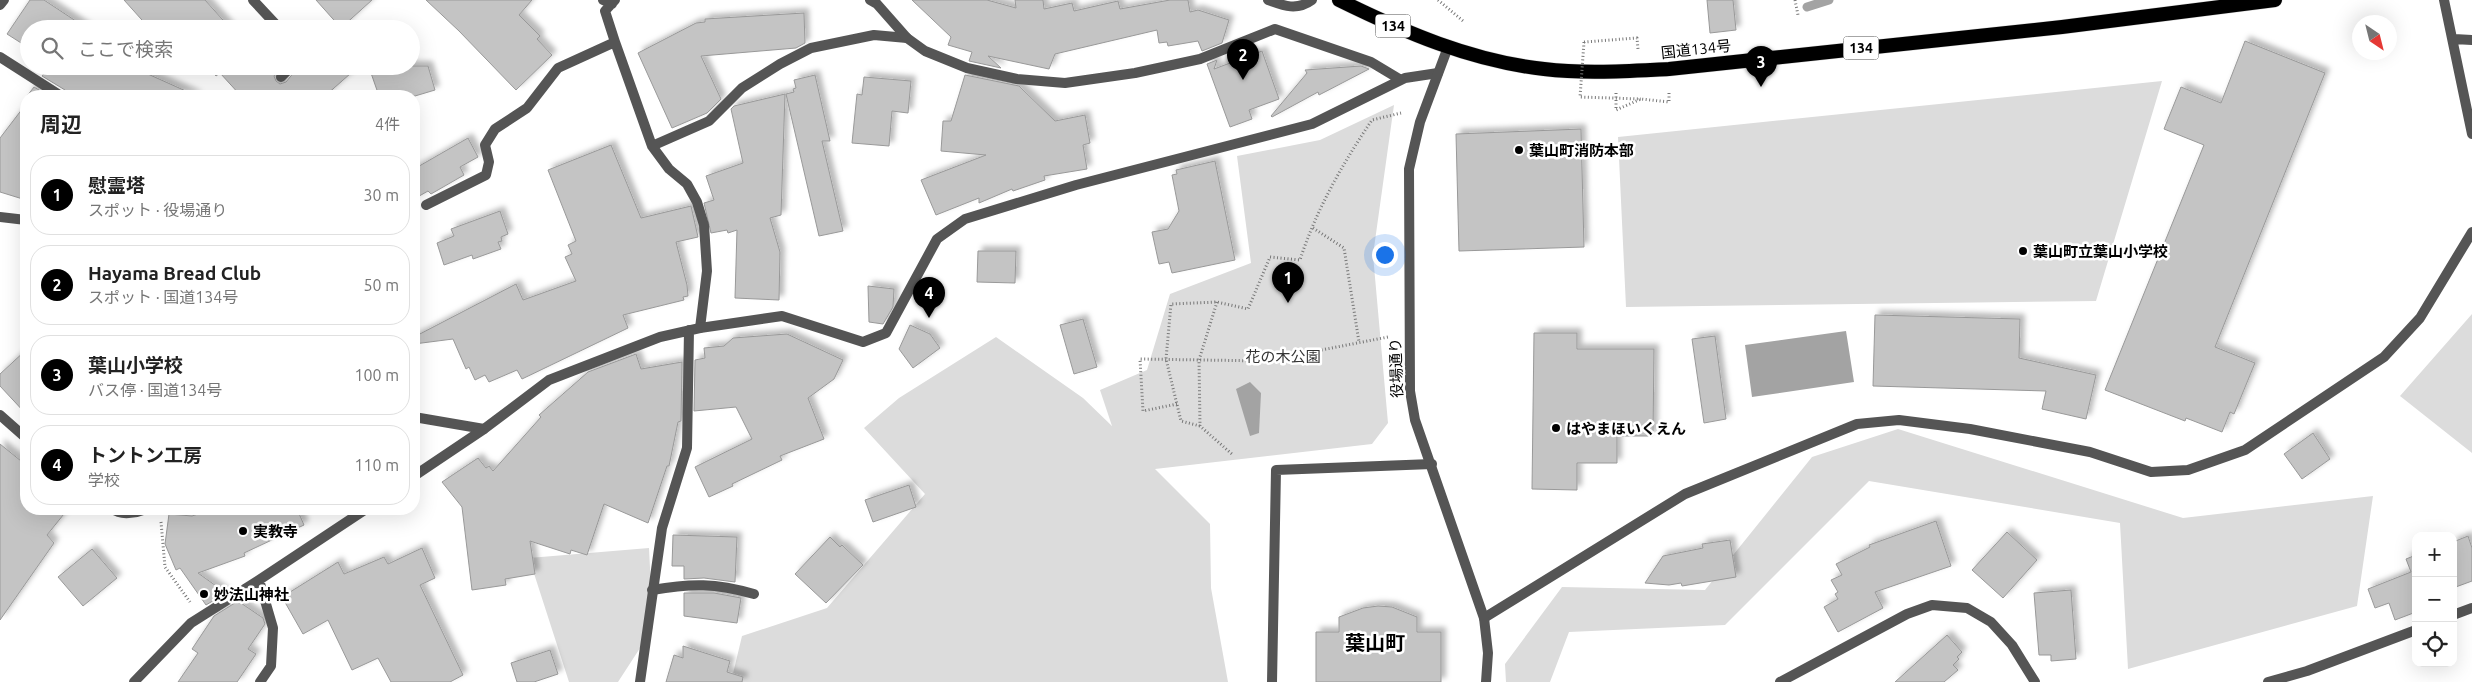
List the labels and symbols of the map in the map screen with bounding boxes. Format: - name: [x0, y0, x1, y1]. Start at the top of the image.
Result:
- road number: 134: [1376, 15, 1410, 38]
- north arrow: [2352, 15, 2397, 60]
- road number: 134: [1844, 36, 1878, 59]
- street label: 国道134号: [1660, 37, 1732, 61]
- pin: 2: [1227, 39, 1259, 80]
- pin: 3: [1745, 46, 1777, 87]
- place label: 葉山町消防本部: [1529, 142, 1634, 159]
- marker: 葉山町消防本部: [1513, 144, 1525, 156]
- your location: [1372, 242, 1398, 268]
- place label: 葉山町立葉山小学校: [2033, 243, 2168, 260]
- marker: 葉山町立葉山小学校: [2017, 245, 2029, 257]
- pin: 1: [1272, 262, 1304, 303]
- pin: 4: [913, 277, 945, 318]
- street label: 役場通り: [1386, 338, 1406, 398]
- park label: 花の木公園: [1245, 348, 1321, 365]
- place label: はやまほいくえん: [1566, 420, 1686, 437]
- marker: はやまほいくえん: [1550, 422, 1562, 434]
- place label: 実教寺: [253, 523, 298, 540]
- marker: 実教寺: [237, 525, 249, 537]
- place label: 妙法山神社: [214, 586, 289, 603]
- marker: 妙法山神社: [198, 588, 210, 600]
- district label: 葉山町: [1345, 631, 1405, 654]

